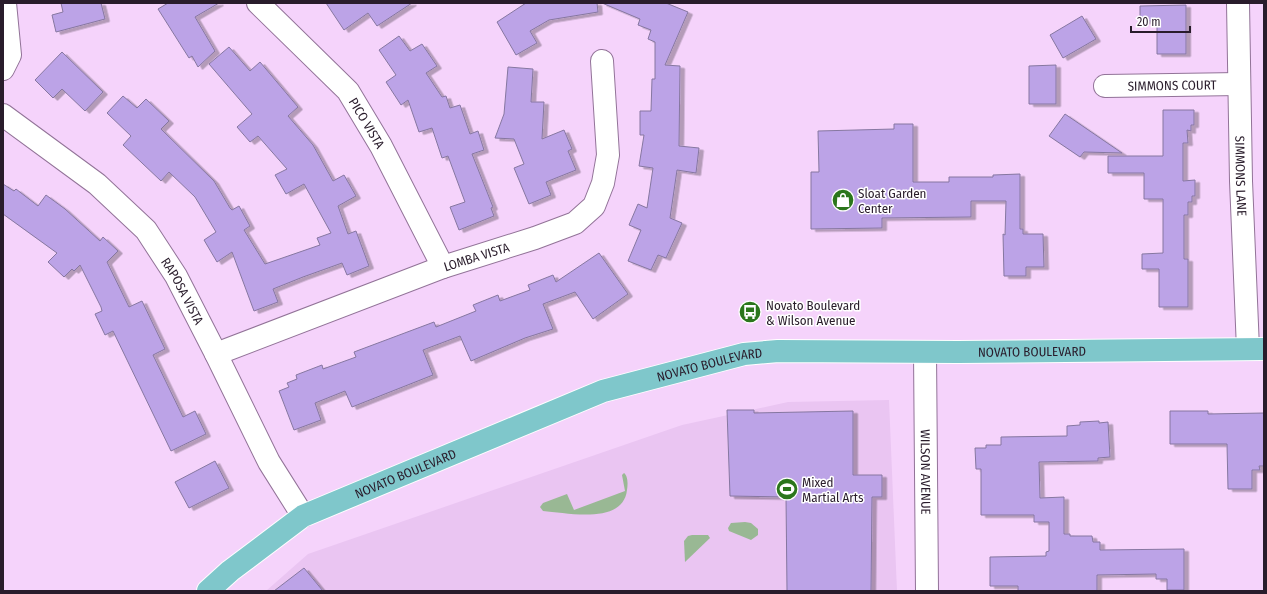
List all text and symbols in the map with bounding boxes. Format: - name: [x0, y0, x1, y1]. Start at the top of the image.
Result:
- scale bar: [1131, 8, 1190, 34]
- text: 20 m: [1137, 15, 1161, 29]
- street label: SIMMONS COURT: [1127, 77, 1217, 94]
- street label: PICO VISTA: [346, 95, 388, 151]
- street label: SIMMONS LANE: [1232, 136, 1249, 217]
- place label: Sloat Garden Center: [858, 186, 926, 216]
- shop icon: Sloat Garden Center: [830, 187, 856, 213]
- street label: LOMBA VISTA: [442, 240, 511, 274]
- street label: RAPOSA VISTA: [158, 255, 207, 327]
- place label: Novato Boulevard & Wilson Avenue: [766, 298, 860, 328]
- bus stop icon: Novato Boulevard & Wilson Avenue: [737, 299, 763, 325]
- street label: NOVATO BOULEVARD: [978, 344, 1086, 360]
- street label: NOVATO BOULEVARD: [655, 345, 763, 385]
- street label: WILSON AVENUE: [918, 429, 933, 515]
- street label: NOVATO BOULEVARD: [353, 446, 458, 502]
- place label: Mixed Martial Arts: [802, 475, 864, 505]
- sports icon: Mixed Martial Arts: [774, 476, 800, 502]

